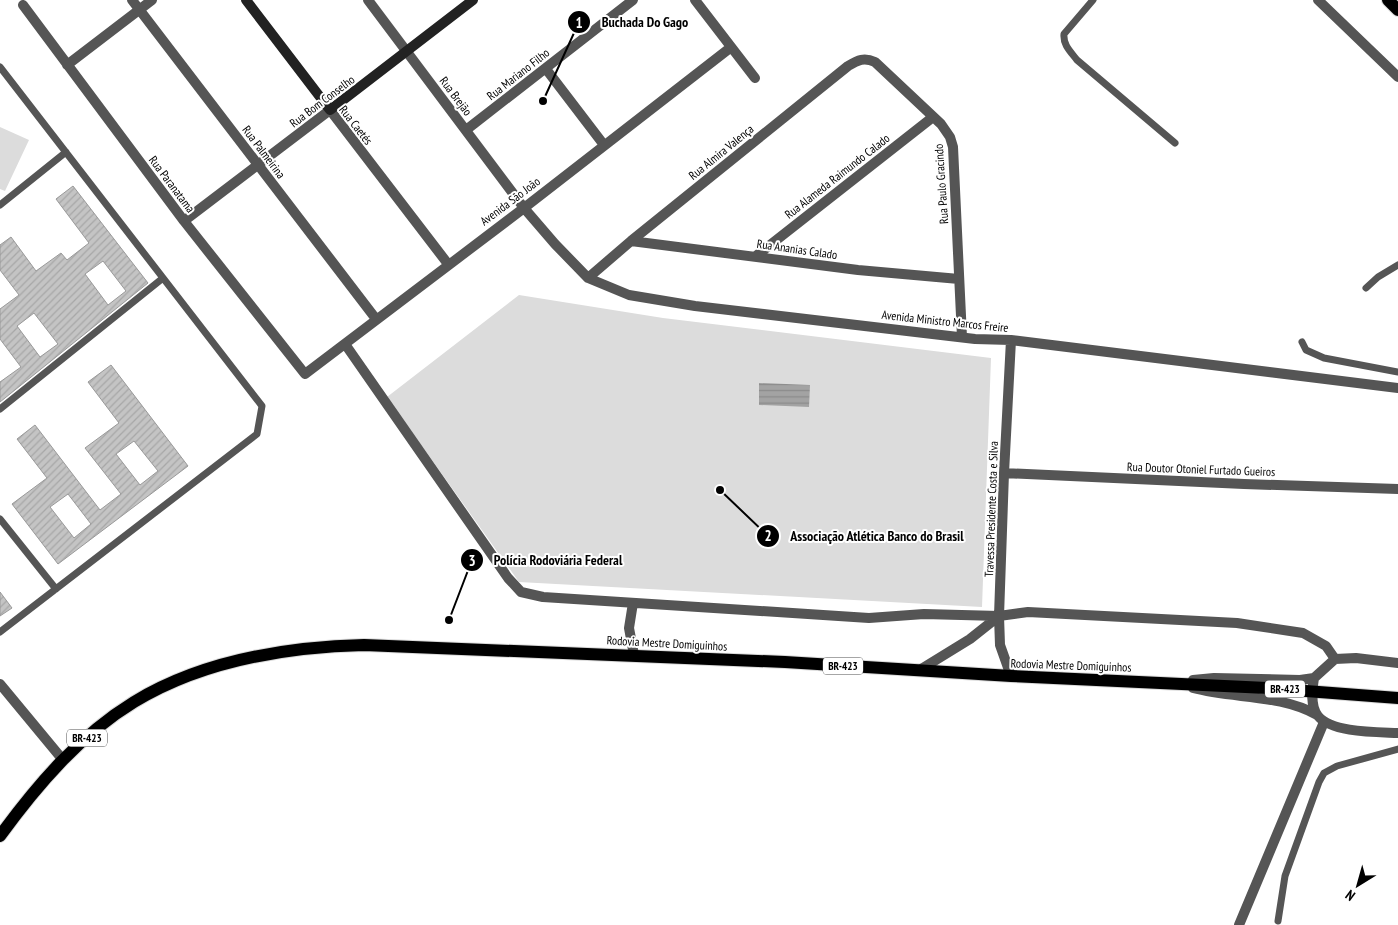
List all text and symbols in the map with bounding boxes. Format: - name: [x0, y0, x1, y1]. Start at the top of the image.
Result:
- callout: Buchada Do Gago: [567, 8, 698, 37]
- text: 1: [575, 13, 583, 32]
- text: Buchada Do Gago: [602, 13, 688, 31]
- street label: Rua Mariano Filho: [484, 45, 552, 103]
- street label: Rua Bom Conselho: [287, 72, 357, 130]
- street label: Rua Brejão: [437, 74, 475, 118]
- street label: Rua Caetés: [336, 102, 376, 148]
- street label: Rua Almira Valença: [686, 121, 757, 183]
- street label: Rua Palmeirina: [239, 123, 289, 182]
- street label: Rua Alameda Raimundo Calado: [782, 130, 892, 222]
- street label: Rua Paulo Gracindo: [931, 143, 951, 225]
- street label: Rua Paranatama: [146, 153, 198, 215]
- street label: Avenida São João: [477, 174, 543, 228]
- street label: Rua Ananias Calado: [756, 236, 838, 262]
- street label: Avenida Ministro Marcos Freire: [881, 307, 1009, 335]
- street label: Travessa Presidente Costa e Silva: [981, 441, 1001, 577]
- street label: Rua Doutor Otoniel Furtado Gueiros: [1127, 459, 1275, 479]
- callout: Associação Atlética Banco do Brasil: [755, 521, 974, 550]
- text: 2: [764, 526, 772, 545]
- text: Associação Atlética Banco do Brasil: [789, 527, 964, 545]
- callout: Polícia Rodoviária Federal: [459, 546, 633, 575]
- text: 3: [468, 551, 476, 570]
- text: Polícia Rodoviária Federal: [494, 551, 623, 569]
- street label: Rodovia Mestre Domiguinhos: [606, 632, 728, 654]
- street label: Rodovia Mestre Domiguinhos: [1010, 655, 1132, 675]
- road number: BR-423: [823, 658, 863, 674]
- road number: BR-423: [1265, 681, 1305, 698]
- road number: BR-423: [67, 730, 107, 746]
- north arrow: [1333, 860, 1383, 910]
- text: N: [1342, 886, 1359, 905]

